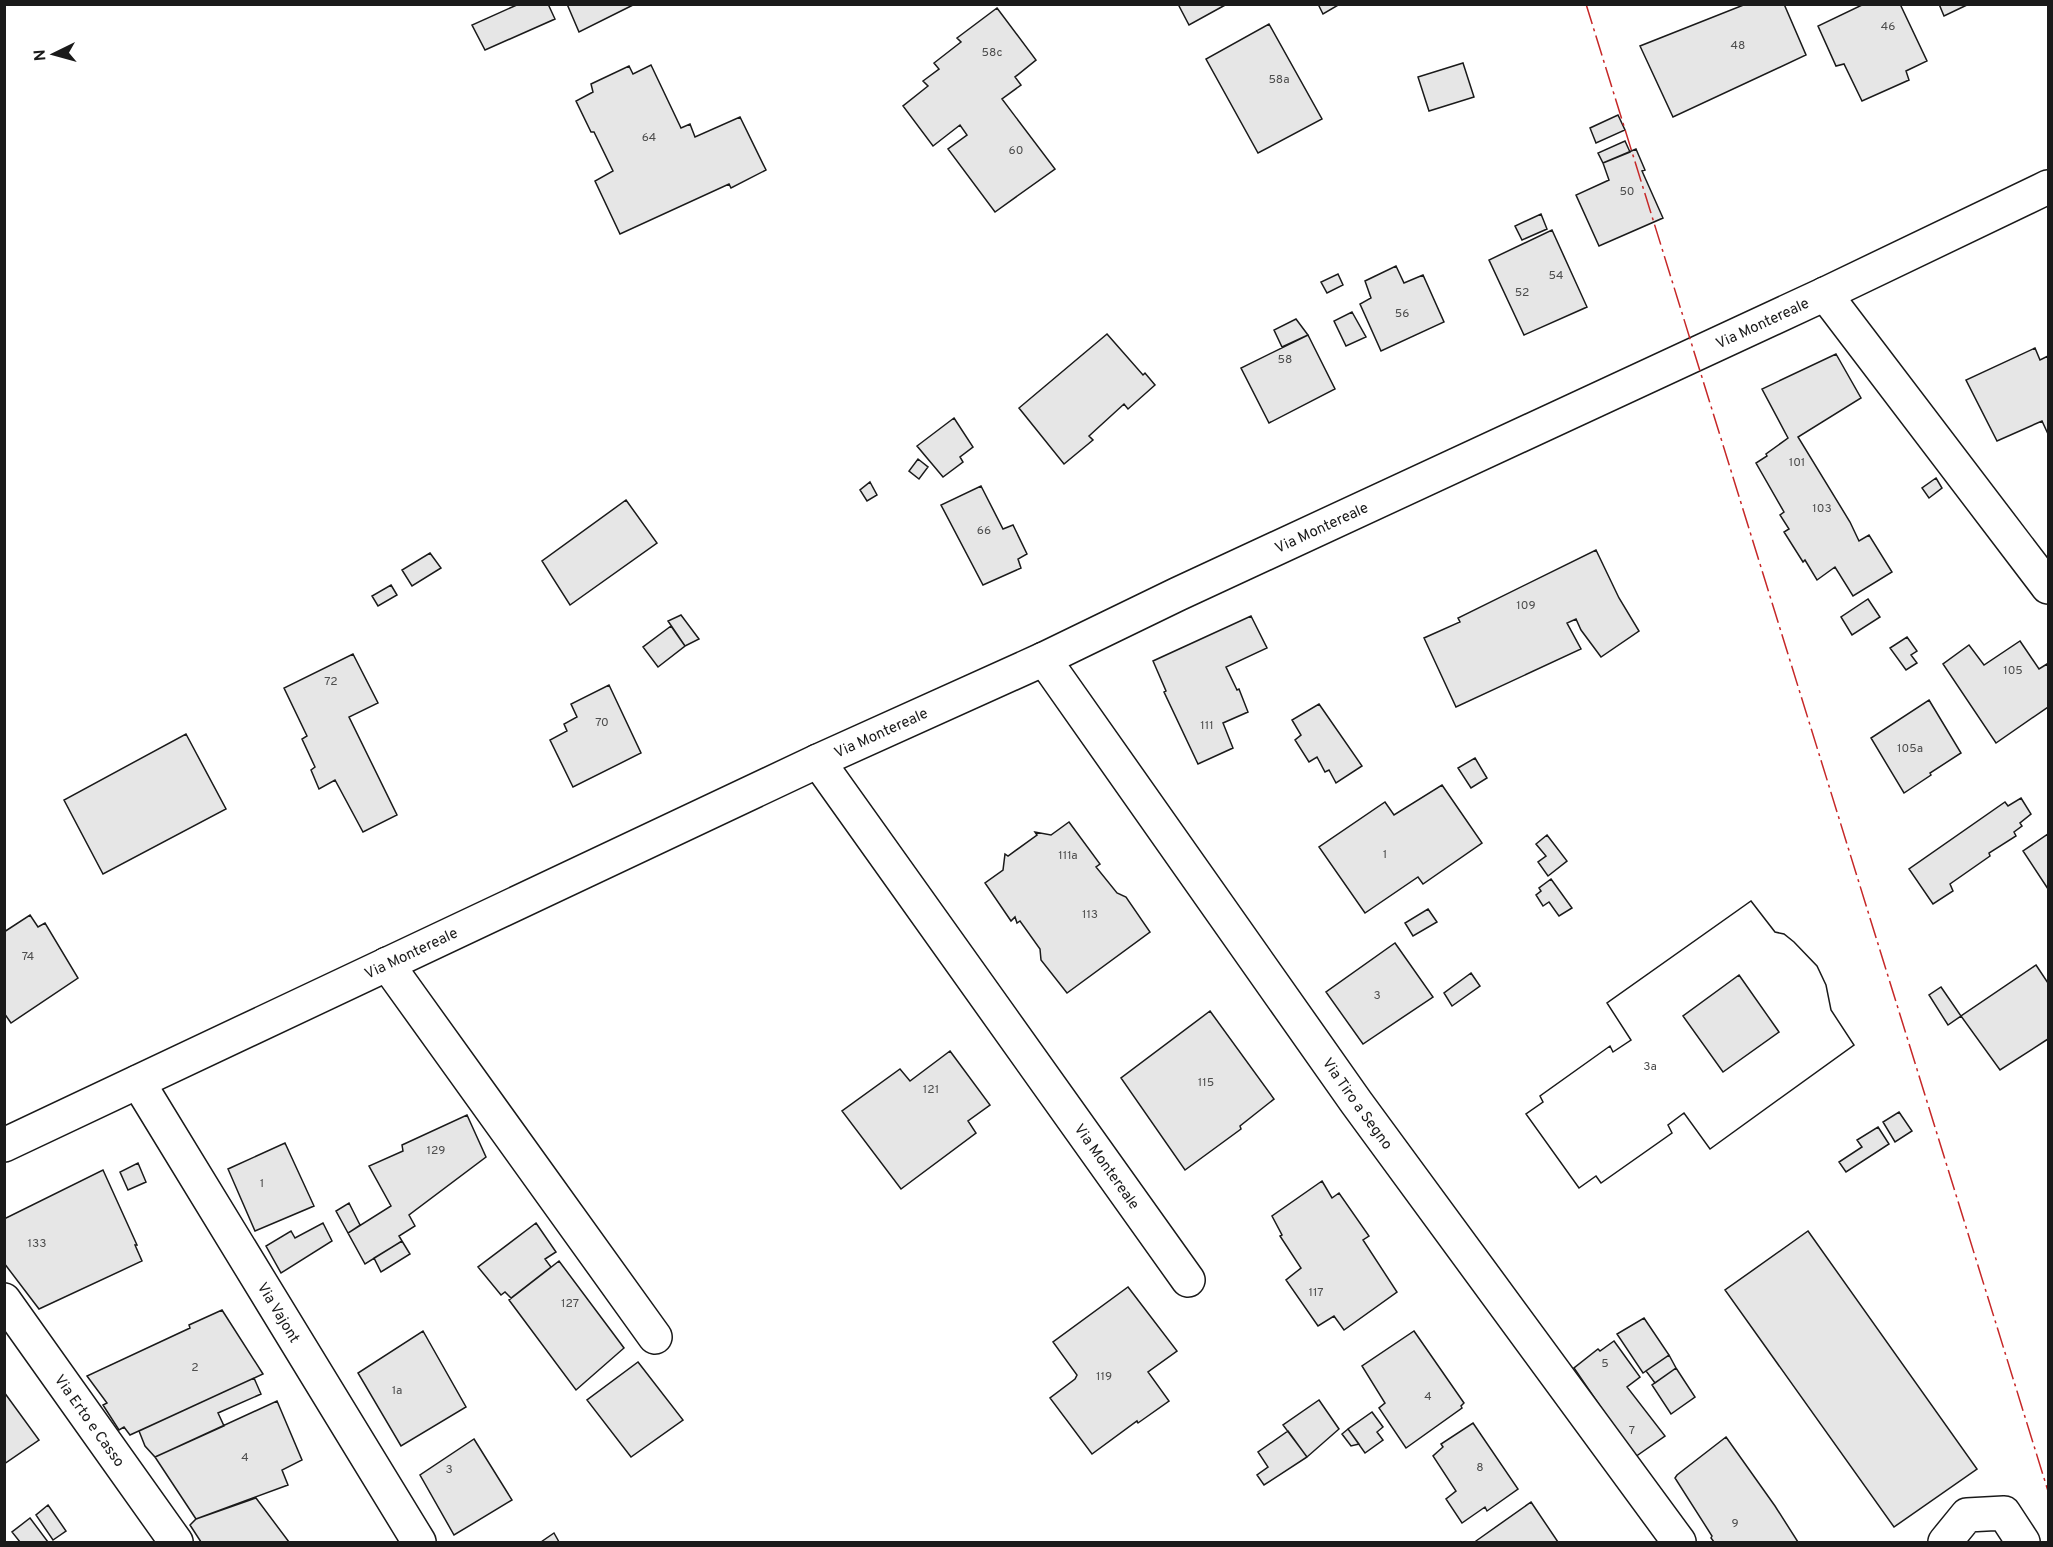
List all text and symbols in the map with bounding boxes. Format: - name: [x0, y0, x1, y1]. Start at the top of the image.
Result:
- house number: 46: [1881, 19, 1895, 35]
- north arrow: [24, 24, 84, 84]
- house number: 48: [1731, 38, 1745, 54]
- house number: 58c: [982, 45, 1002, 61]
- text: N: [31, 49, 52, 62]
- house number: 58a: [1268, 72, 1290, 88]
- house number: 64: [642, 130, 656, 146]
- house number: 60: [1009, 143, 1023, 159]
- house number: 50: [1619, 184, 1635, 200]
- house number: 54: [1548, 268, 1564, 284]
- house number: 52: [1515, 285, 1529, 301]
- street label: Via Montereale: [1713, 295, 1813, 354]
- house number: 56: [1395, 306, 1409, 322]
- house number: 58: [1278, 352, 1292, 368]
- house number: 101: [1789, 455, 1805, 471]
- street label: Via Montereale: [1272, 499, 1372, 559]
- house number: 103: [1812, 501, 1832, 517]
- house number: 66: [977, 523, 991, 539]
- house number: 109: [1516, 598, 1536, 614]
- house number: 105: [2003, 663, 2023, 679]
- house number: 72: [324, 674, 338, 690]
- street label: Via Montereale: [832, 705, 931, 763]
- house number: 70: [595, 715, 609, 731]
- house number: 111: [1200, 718, 1214, 734]
- house number: 105a: [1897, 741, 1923, 757]
- house number: 1: [1383, 847, 1387, 863]
- house number: 111a: [1058, 848, 1078, 864]
- house number: 113: [1082, 907, 1098, 923]
- street label: Via Montereale: [362, 924, 461, 984]
- house number: 74: [22, 949, 34, 965]
- house number: 3: [1373, 988, 1381, 1004]
- street label: Via Tiro a Segno: [1317, 1055, 1396, 1154]
- house number: 3a: [1643, 1059, 1657, 1075]
- house number: 115: [1198, 1075, 1214, 1091]
- house number: 121: [923, 1082, 939, 1098]
- street label: Via Montereale: [1069, 1121, 1143, 1214]
- house number: 129: [427, 1143, 445, 1159]
- house number: 1: [260, 1176, 264, 1192]
- house number: 133: [28, 1236, 46, 1252]
- street label: Via Vajont: [252, 1279, 303, 1347]
- house number: 117: [1308, 1285, 1324, 1301]
- house number: 127: [561, 1296, 579, 1312]
- house number: 5: [1601, 1356, 1609, 1372]
- house number: 2: [191, 1360, 199, 1376]
- house number: 119: [1096, 1369, 1112, 1385]
- street label: Via Erto e Casso: [49, 1372, 128, 1471]
- house number: 1a: [392, 1383, 402, 1399]
- house number: 4: [1424, 1389, 1432, 1405]
- house number: 7: [1629, 1423, 1635, 1439]
- house number: 4: [241, 1450, 249, 1466]
- house number: 8: [1476, 1460, 1484, 1476]
- house number: 3: [445, 1462, 453, 1478]
- house number: 9: [1731, 1516, 1739, 1532]

